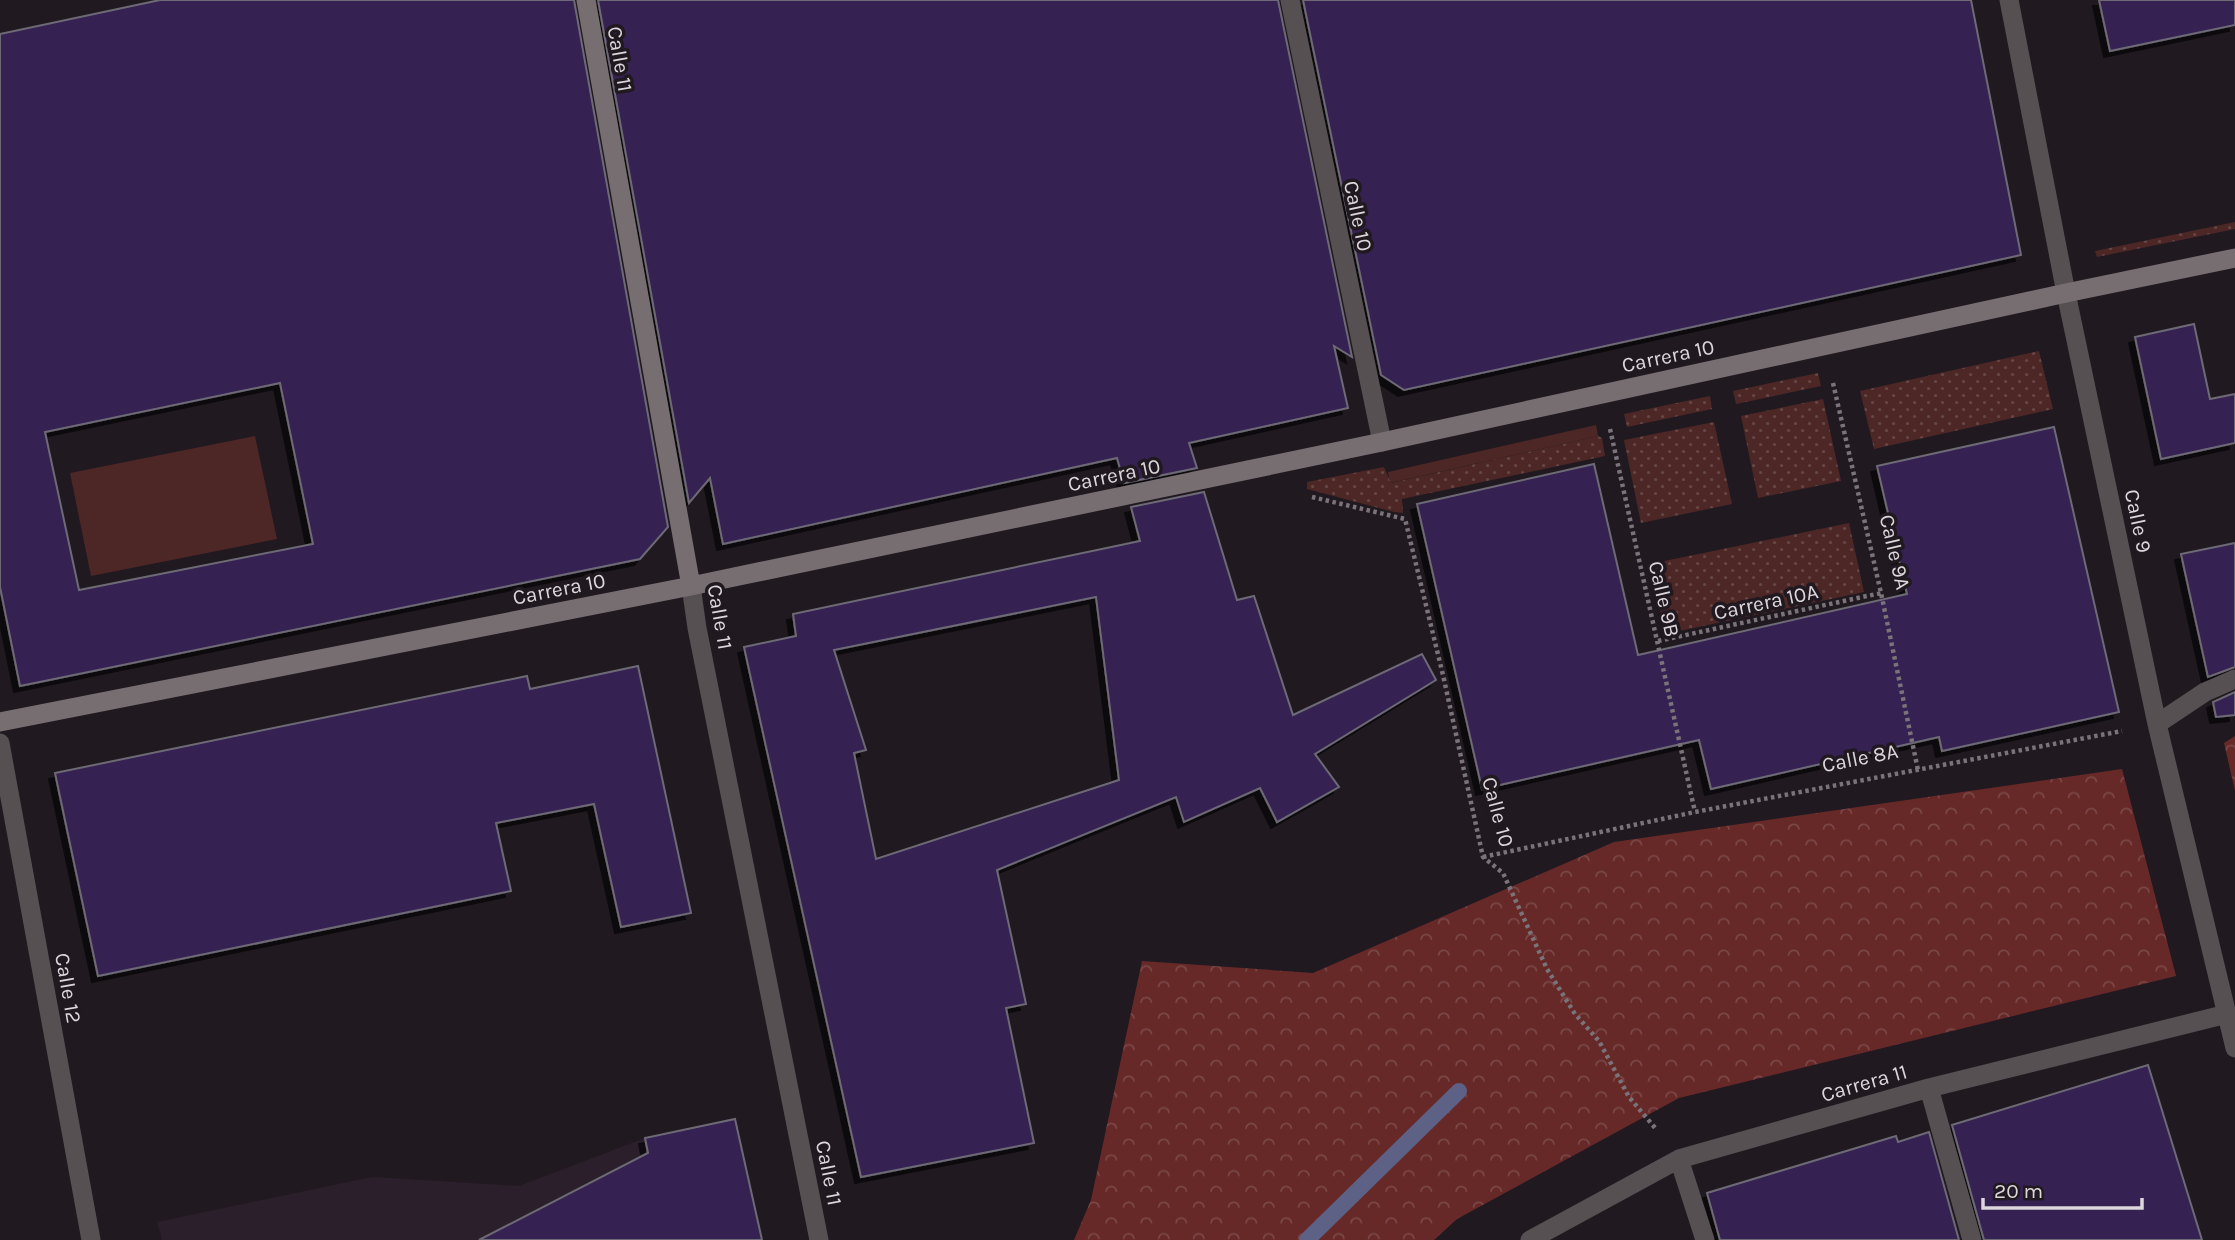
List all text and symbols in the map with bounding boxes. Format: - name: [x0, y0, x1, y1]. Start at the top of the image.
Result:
- street label: Calle 11: [602, 24, 638, 94]
- street label: Calle 10: [1339, 179, 1377, 253]
- street label: Carrera 10: [1620, 334, 1716, 378]
- street label: Carrera 10: [1066, 453, 1162, 497]
- street label: Calle 9: [2120, 487, 2156, 555]
- street label: Calle 9A: [1875, 512, 1915, 592]
- street label: Calle 9B: [1644, 559, 1684, 639]
- street label: Carrera 10: [511, 568, 607, 610]
- street label: Carrera 10A: [1712, 579, 1820, 625]
- street label: Calle 11: [702, 582, 738, 652]
- street label: Calle 8A: [1820, 739, 1900, 777]
- street label: Calle 10: [1477, 774, 1519, 850]
- street label: Calle 12: [50, 951, 86, 1025]
- street label: Carrera 11: [1818, 1059, 1910, 1107]
- street label: Calle 11: [811, 1138, 847, 1208]
- scale bar: [1983, 1166, 2142, 1210]
- text: 20 m: [1994, 1179, 2043, 1203]

